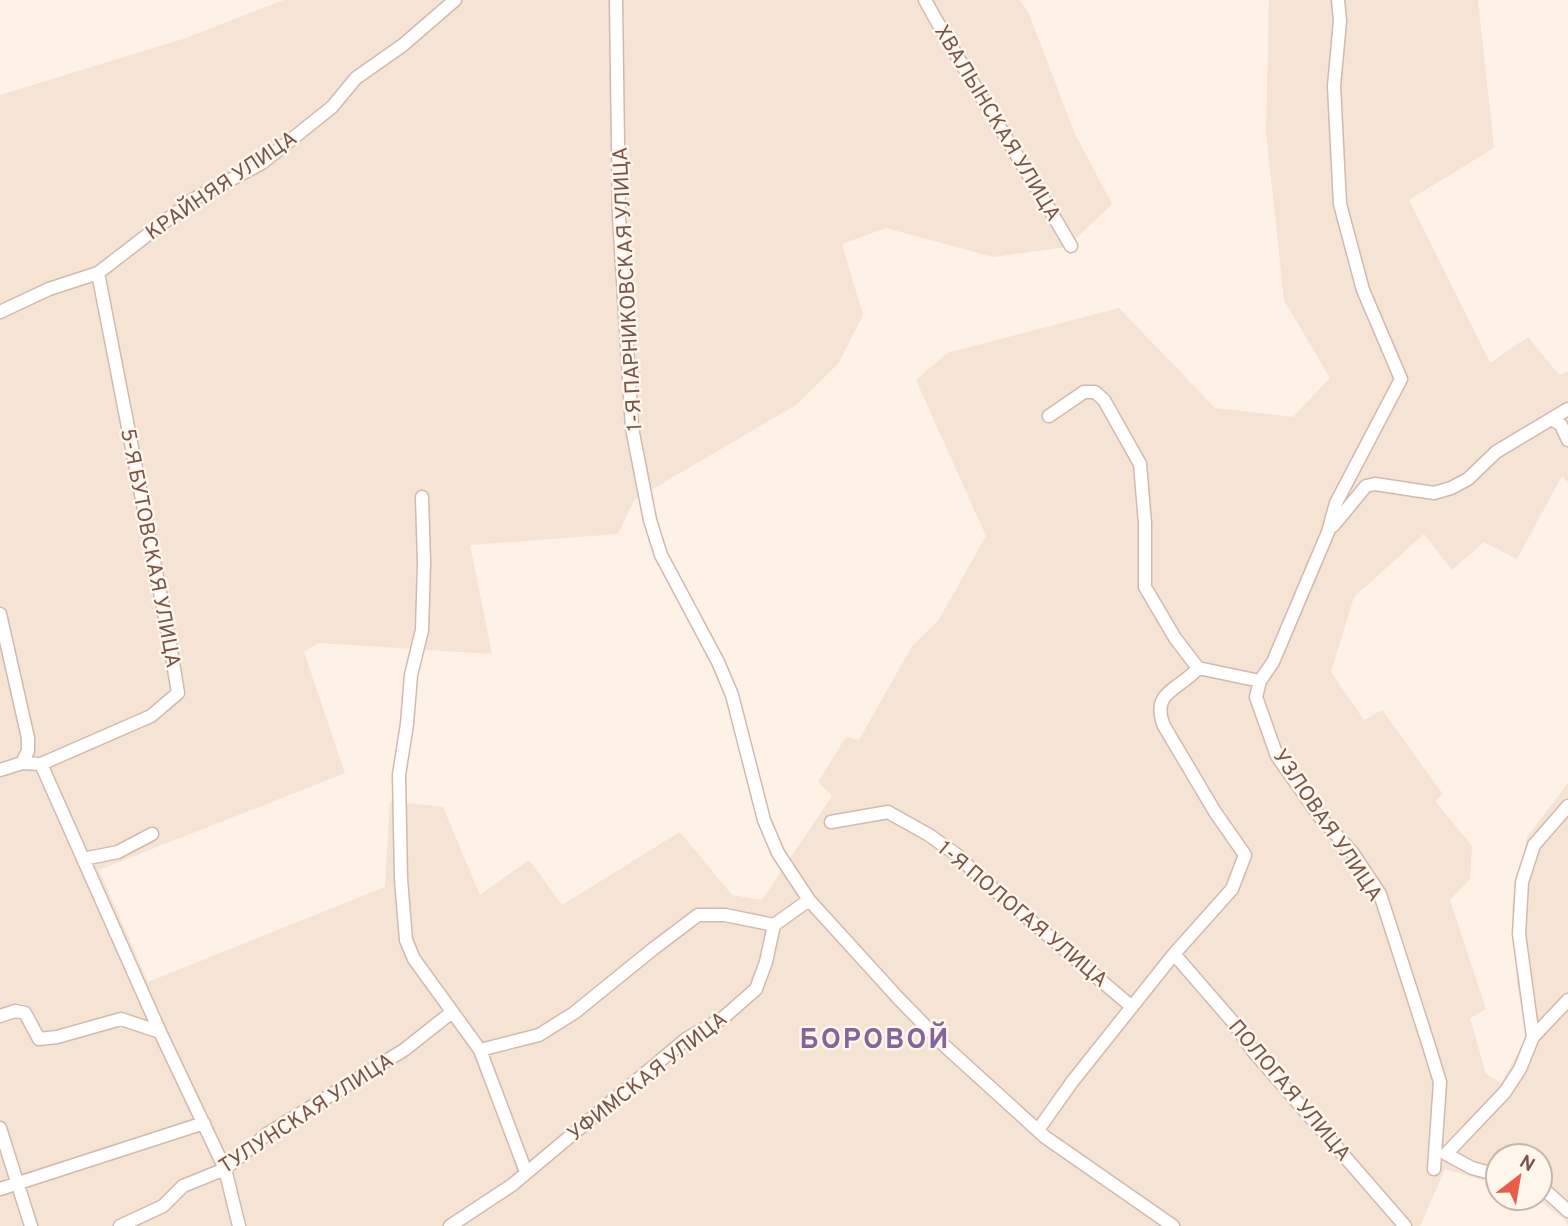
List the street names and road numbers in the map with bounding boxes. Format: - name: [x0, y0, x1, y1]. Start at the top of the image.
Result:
- street label: ХВАЛЫНСКАЯ УЛИЦА: [927, 21, 1066, 227]
- street label: КРАЙНЯЯ УЛИЦА: [140, 125, 303, 247]
- street label: 1-Я ПАРНИКОВСКАЯ УЛИЦА: [608, 146, 649, 432]
- street label: 5-Я БУТОВСКАЯ УЛИЦА: [113, 426, 186, 670]
- street label: УЗЛОВАЯ УЛИЦА: [1266, 744, 1388, 907]
- street label: 1-Я ПОЛОГАЯ УЛИЦА: [931, 836, 1113, 994]
- street label: УФИМСКАЯ УЛИЦА: [563, 1006, 733, 1148]
- street label: ПОЛОГАЯ УЛИЦА: [1222, 1014, 1356, 1167]
- street label: ТУЛУНСКАЯ УЛИЦА: [214, 1048, 399, 1181]

